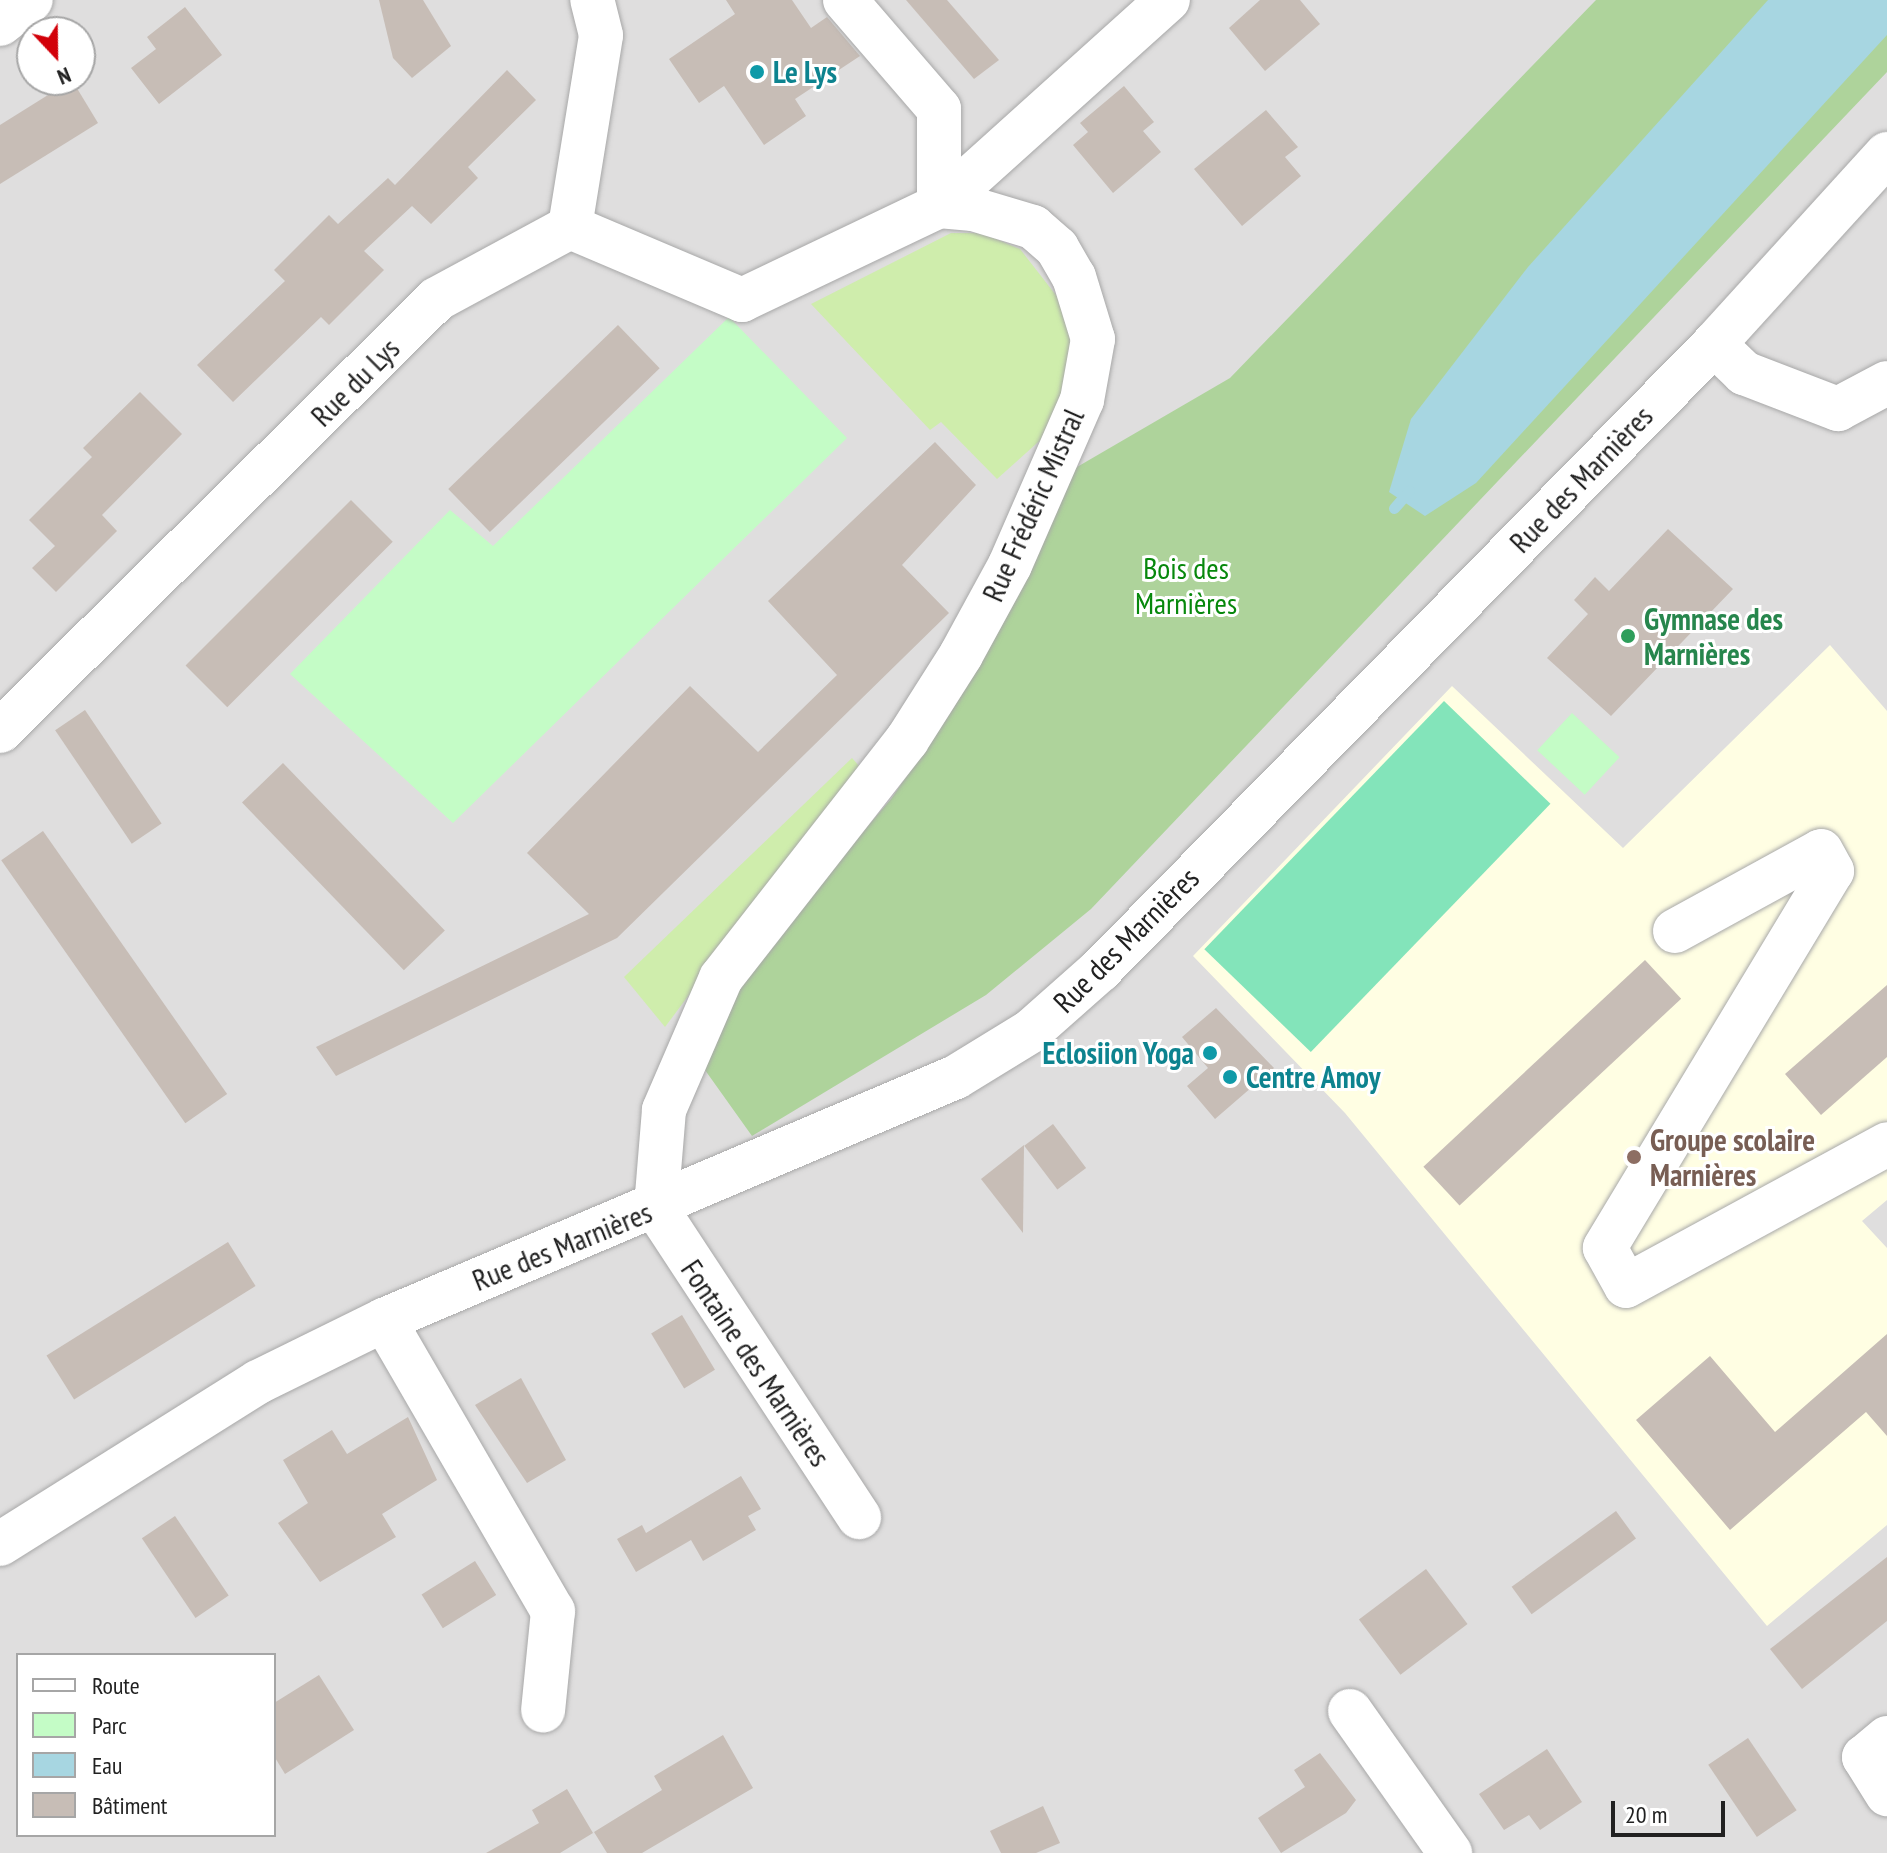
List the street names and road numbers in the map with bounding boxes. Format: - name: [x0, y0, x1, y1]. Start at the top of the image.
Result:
- street label: Rue du Lys: [303, 330, 407, 434]
- street label: Rue des Marnières: [1502, 398, 1660, 560]
- street label: Rue Frédéric Mistral: [974, 403, 1092, 607]
- street label: Rue des Marnières: [1046, 860, 1206, 1020]
- street label: Rue des Marnières: [467, 1194, 657, 1298]
- street label: Fontaine des Marnières: [674, 1253, 838, 1473]

